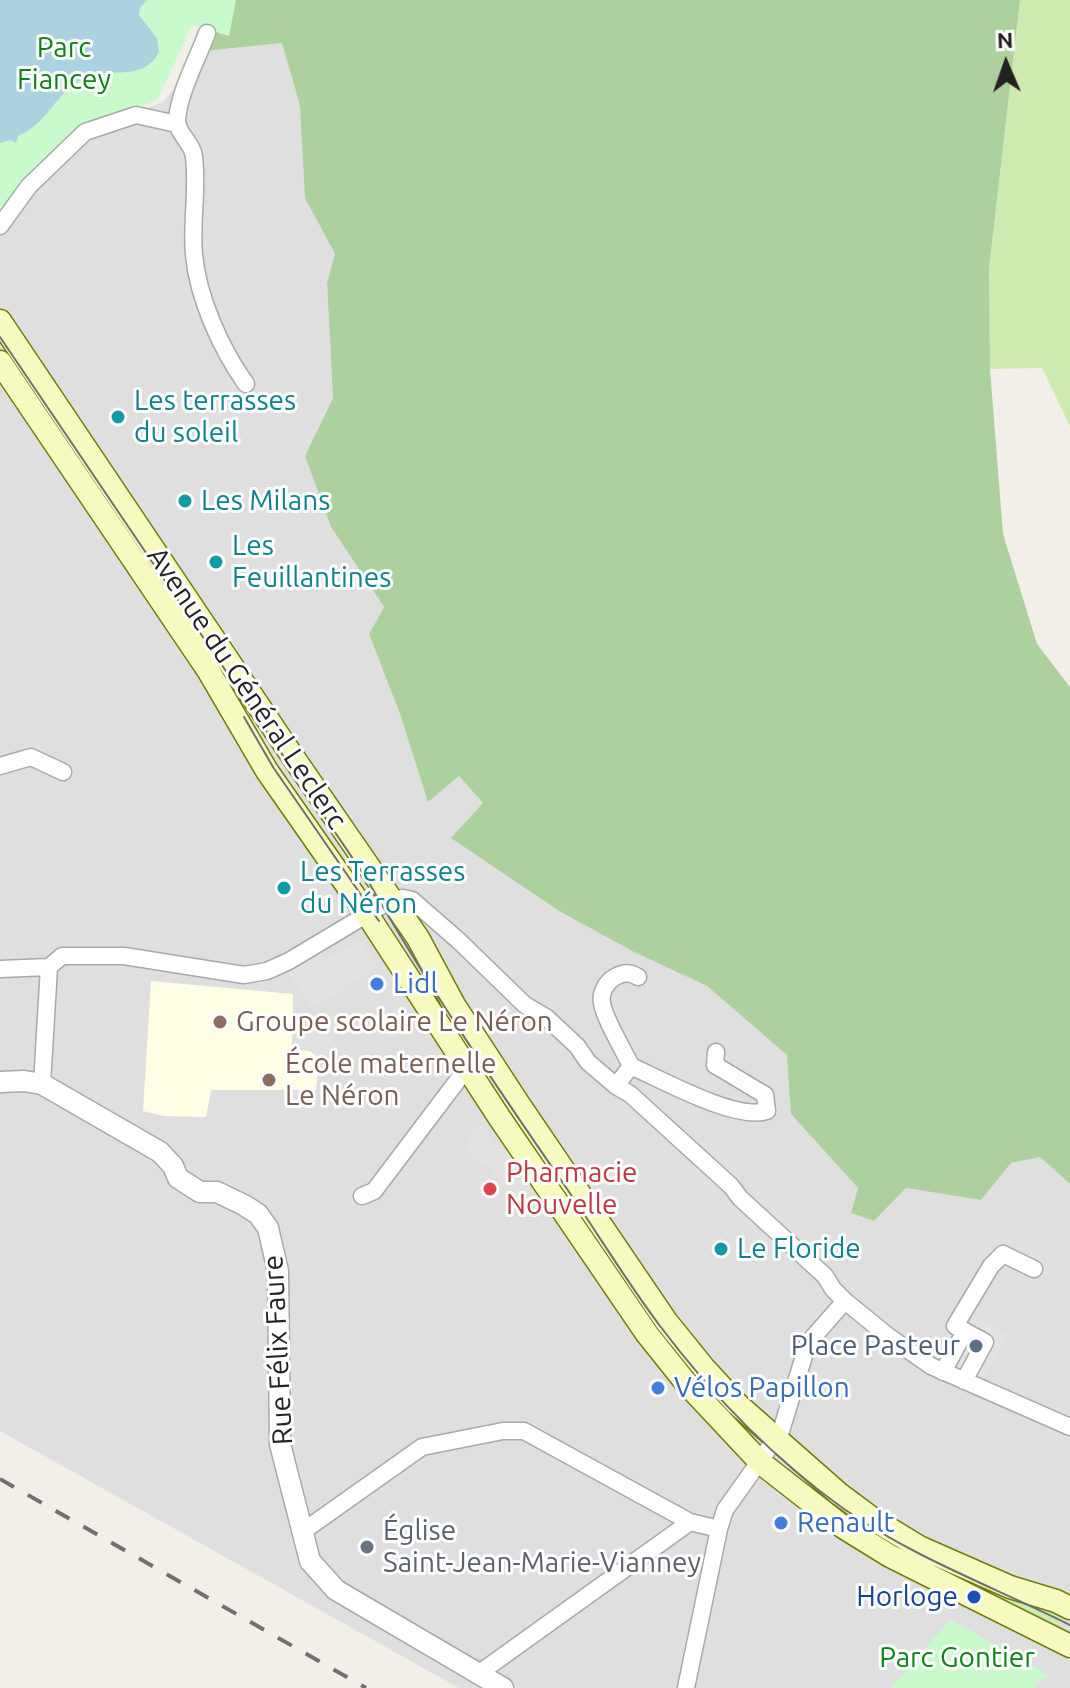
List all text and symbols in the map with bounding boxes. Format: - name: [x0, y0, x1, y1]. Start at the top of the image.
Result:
- north arrow: [966, 24, 1046, 104]
- text: N: [996, 27, 1014, 52]
- park label: Parc Fiancey: [17, 31, 111, 97]
- place label: Les terrasses du soleil: [134, 384, 296, 450]
- marker: Les terrasses du soleil: [109, 408, 127, 426]
- place label: Les Milans: [201, 484, 330, 518]
- marker: Les Milans: [176, 492, 194, 510]
- place label: Les Feuillantines: [232, 529, 391, 595]
- street label: Avenue du Général Leclerc: [140, 541, 354, 835]
- marker: Les Feuillantines: [207, 553, 225, 571]
- place label: Les Terrasses du Néron: [300, 855, 465, 921]
- marker: Les Terrasses du Néron: [275, 879, 293, 897]
- place label: Lidl: [393, 967, 438, 1001]
- marker: Lidl: [368, 975, 386, 993]
- place label: Groupe scolaire Le Néron: [236, 1005, 553, 1039]
- marker: Groupe scolaire Le Néron: [211, 1013, 229, 1031]
- place label: École maternelle Le Néron: [285, 1047, 496, 1113]
- marker: École maternelle Le Néron: [260, 1071, 278, 1089]
- place label: Pharmacie Nouvelle: [506, 1156, 638, 1222]
- marker: Pharmacie Nouvelle: [481, 1180, 499, 1198]
- place label: Le Floride: [737, 1232, 861, 1266]
- marker: Le Floride: [712, 1240, 730, 1258]
- street label: Rue Félix Faure: [256, 1254, 300, 1446]
- place label: Place Pasteur: [791, 1329, 960, 1363]
- marker: Place Pasteur: [967, 1337, 985, 1355]
- place label: Vélos Papillon: [674, 1371, 850, 1405]
- marker: Vélos Papillon: [649, 1379, 667, 1397]
- place label: Renault: [797, 1506, 895, 1540]
- place label: Église Saint-Jean-Marie-Vianney: [383, 1514, 701, 1580]
- marker: Renault: [772, 1514, 790, 1532]
- marker: Église Saint-Jean-Marie-Vianney: [358, 1538, 376, 1556]
- place label: Horloge: [856, 1580, 958, 1614]
- marker: Horloge: [965, 1588, 983, 1606]
- park label: Parc Gontier: [879, 1641, 1035, 1675]

